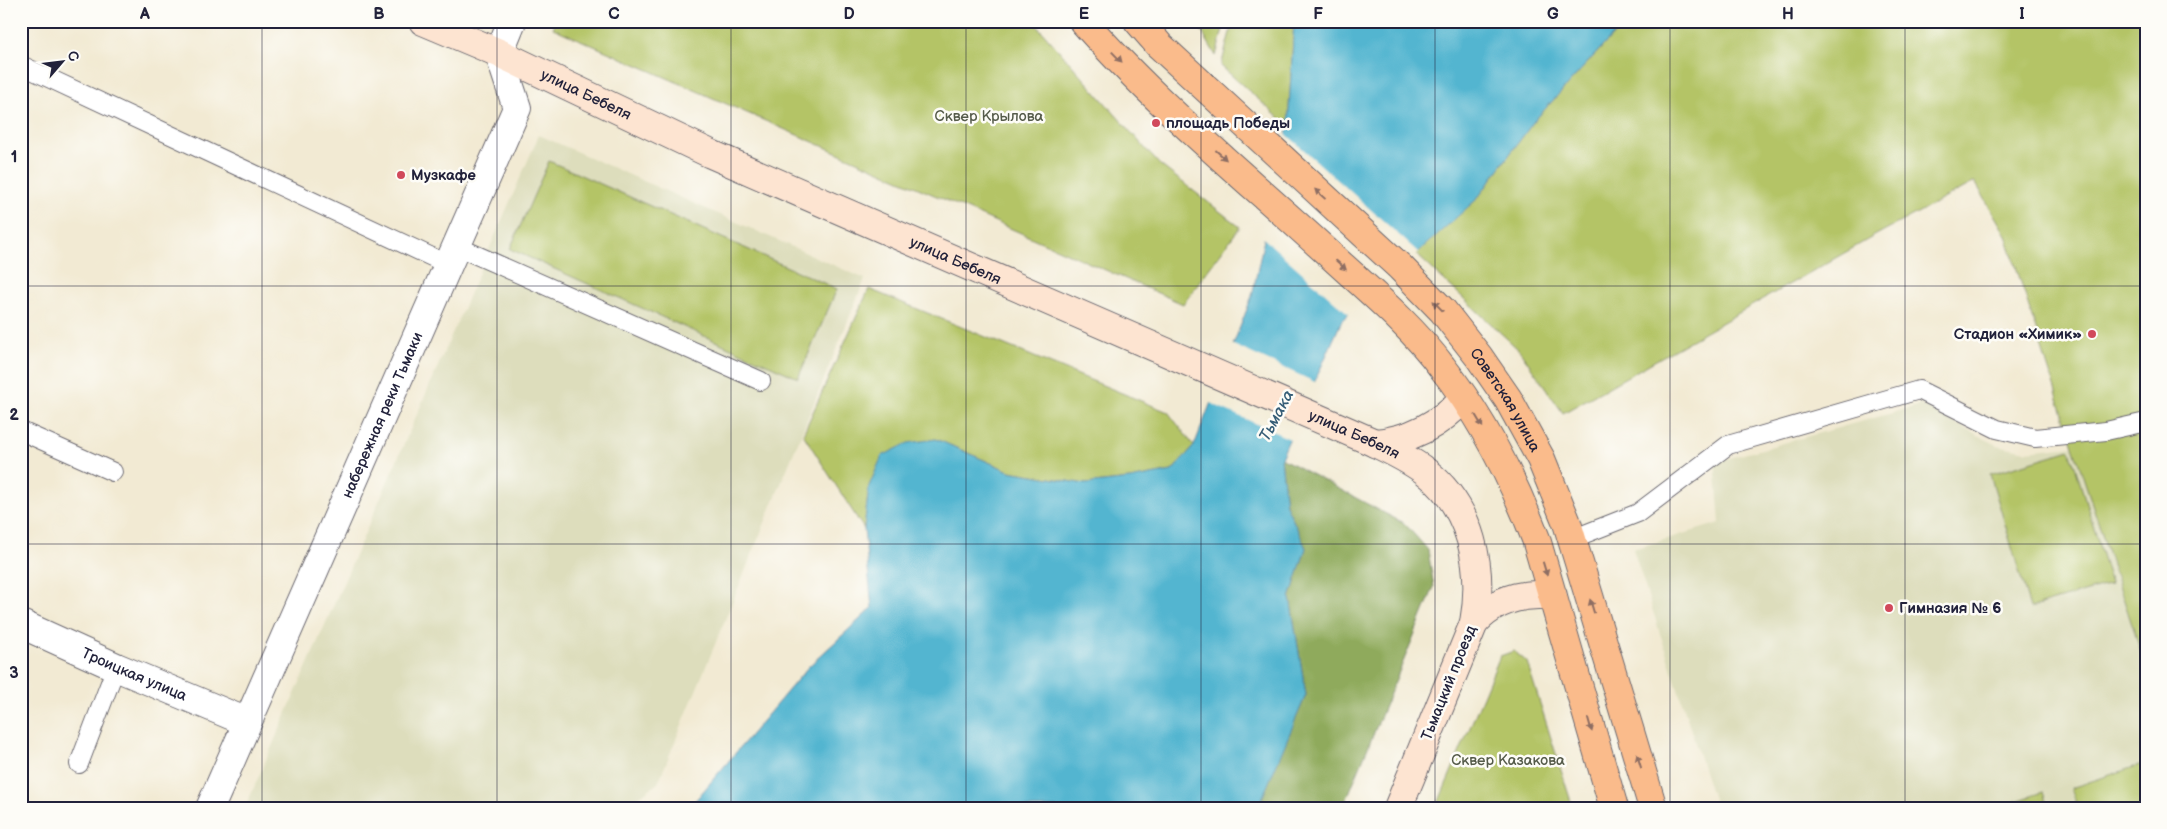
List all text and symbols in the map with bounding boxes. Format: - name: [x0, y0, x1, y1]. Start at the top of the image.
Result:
- text: A: [139, 5, 150, 24]
- text: B: [373, 5, 385, 24]
- text: C: [608, 5, 620, 24]
- text: D: [843, 5, 855, 24]
- text: E: [1079, 5, 1089, 24]
- text: F: [1313, 5, 1323, 24]
- text: G: [1547, 5, 1559, 24]
- text: H: [1782, 5, 1794, 24]
- text: I: [2019, 5, 2025, 24]
- north arrow: [38, 38, 88, 88]
- text: С: [63, 48, 83, 65]
- one-way arrow: [1111, 50, 1123, 62]
- street label: улица Бебеля: [538, 65, 634, 124]
- park label: Сквер Крылова: [935, 107, 1044, 126]
- place label: площадь Победы: [1166, 114, 1290, 133]
- marker: площадь Победы: [1150, 117, 1162, 129]
- text: 1: [11, 148, 17, 167]
- one-way arrow: [1214, 149, 1226, 161]
- place label: Музкафе: [411, 166, 476, 185]
- marker: Музкафе: [395, 169, 407, 181]
- one-way arrow: [1314, 188, 1327, 199]
- street label: улица Бебеля: [907, 232, 1004, 289]
- one-way arrow: [1334, 259, 1347, 270]
- one-way arrow: [1432, 300, 1444, 312]
- place label: Стадион «Химик»: [1954, 325, 2082, 344]
- marker: Стадион «Химик»: [2086, 328, 2098, 340]
- street label: набережная реки Тьмаки: [338, 329, 427, 501]
- street label: Советская улица: [1466, 344, 1545, 455]
- water label: Тьмака: [1256, 387, 1298, 445]
- text: 2: [9, 406, 19, 425]
- street label: улица Бебеля: [1306, 406, 1403, 463]
- one-way arrow: [1475, 414, 1484, 427]
- one-way arrow: [1542, 561, 1550, 576]
- one-way arrow: [1588, 598, 1595, 613]
- place label: Гимназия № 6: [1899, 599, 2001, 618]
- marker: Гимназия № 6: [1883, 602, 1895, 614]
- street label: Тьмацкий проезд: [1417, 623, 1481, 743]
- street label: Троицкая улица: [79, 643, 190, 705]
- text: 3: [9, 664, 19, 683]
- one-way arrow: [1587, 717, 1595, 732]
- park label: Сквер Казакова: [1451, 751, 1565, 770]
- one-way arrow: [1634, 753, 1642, 768]

